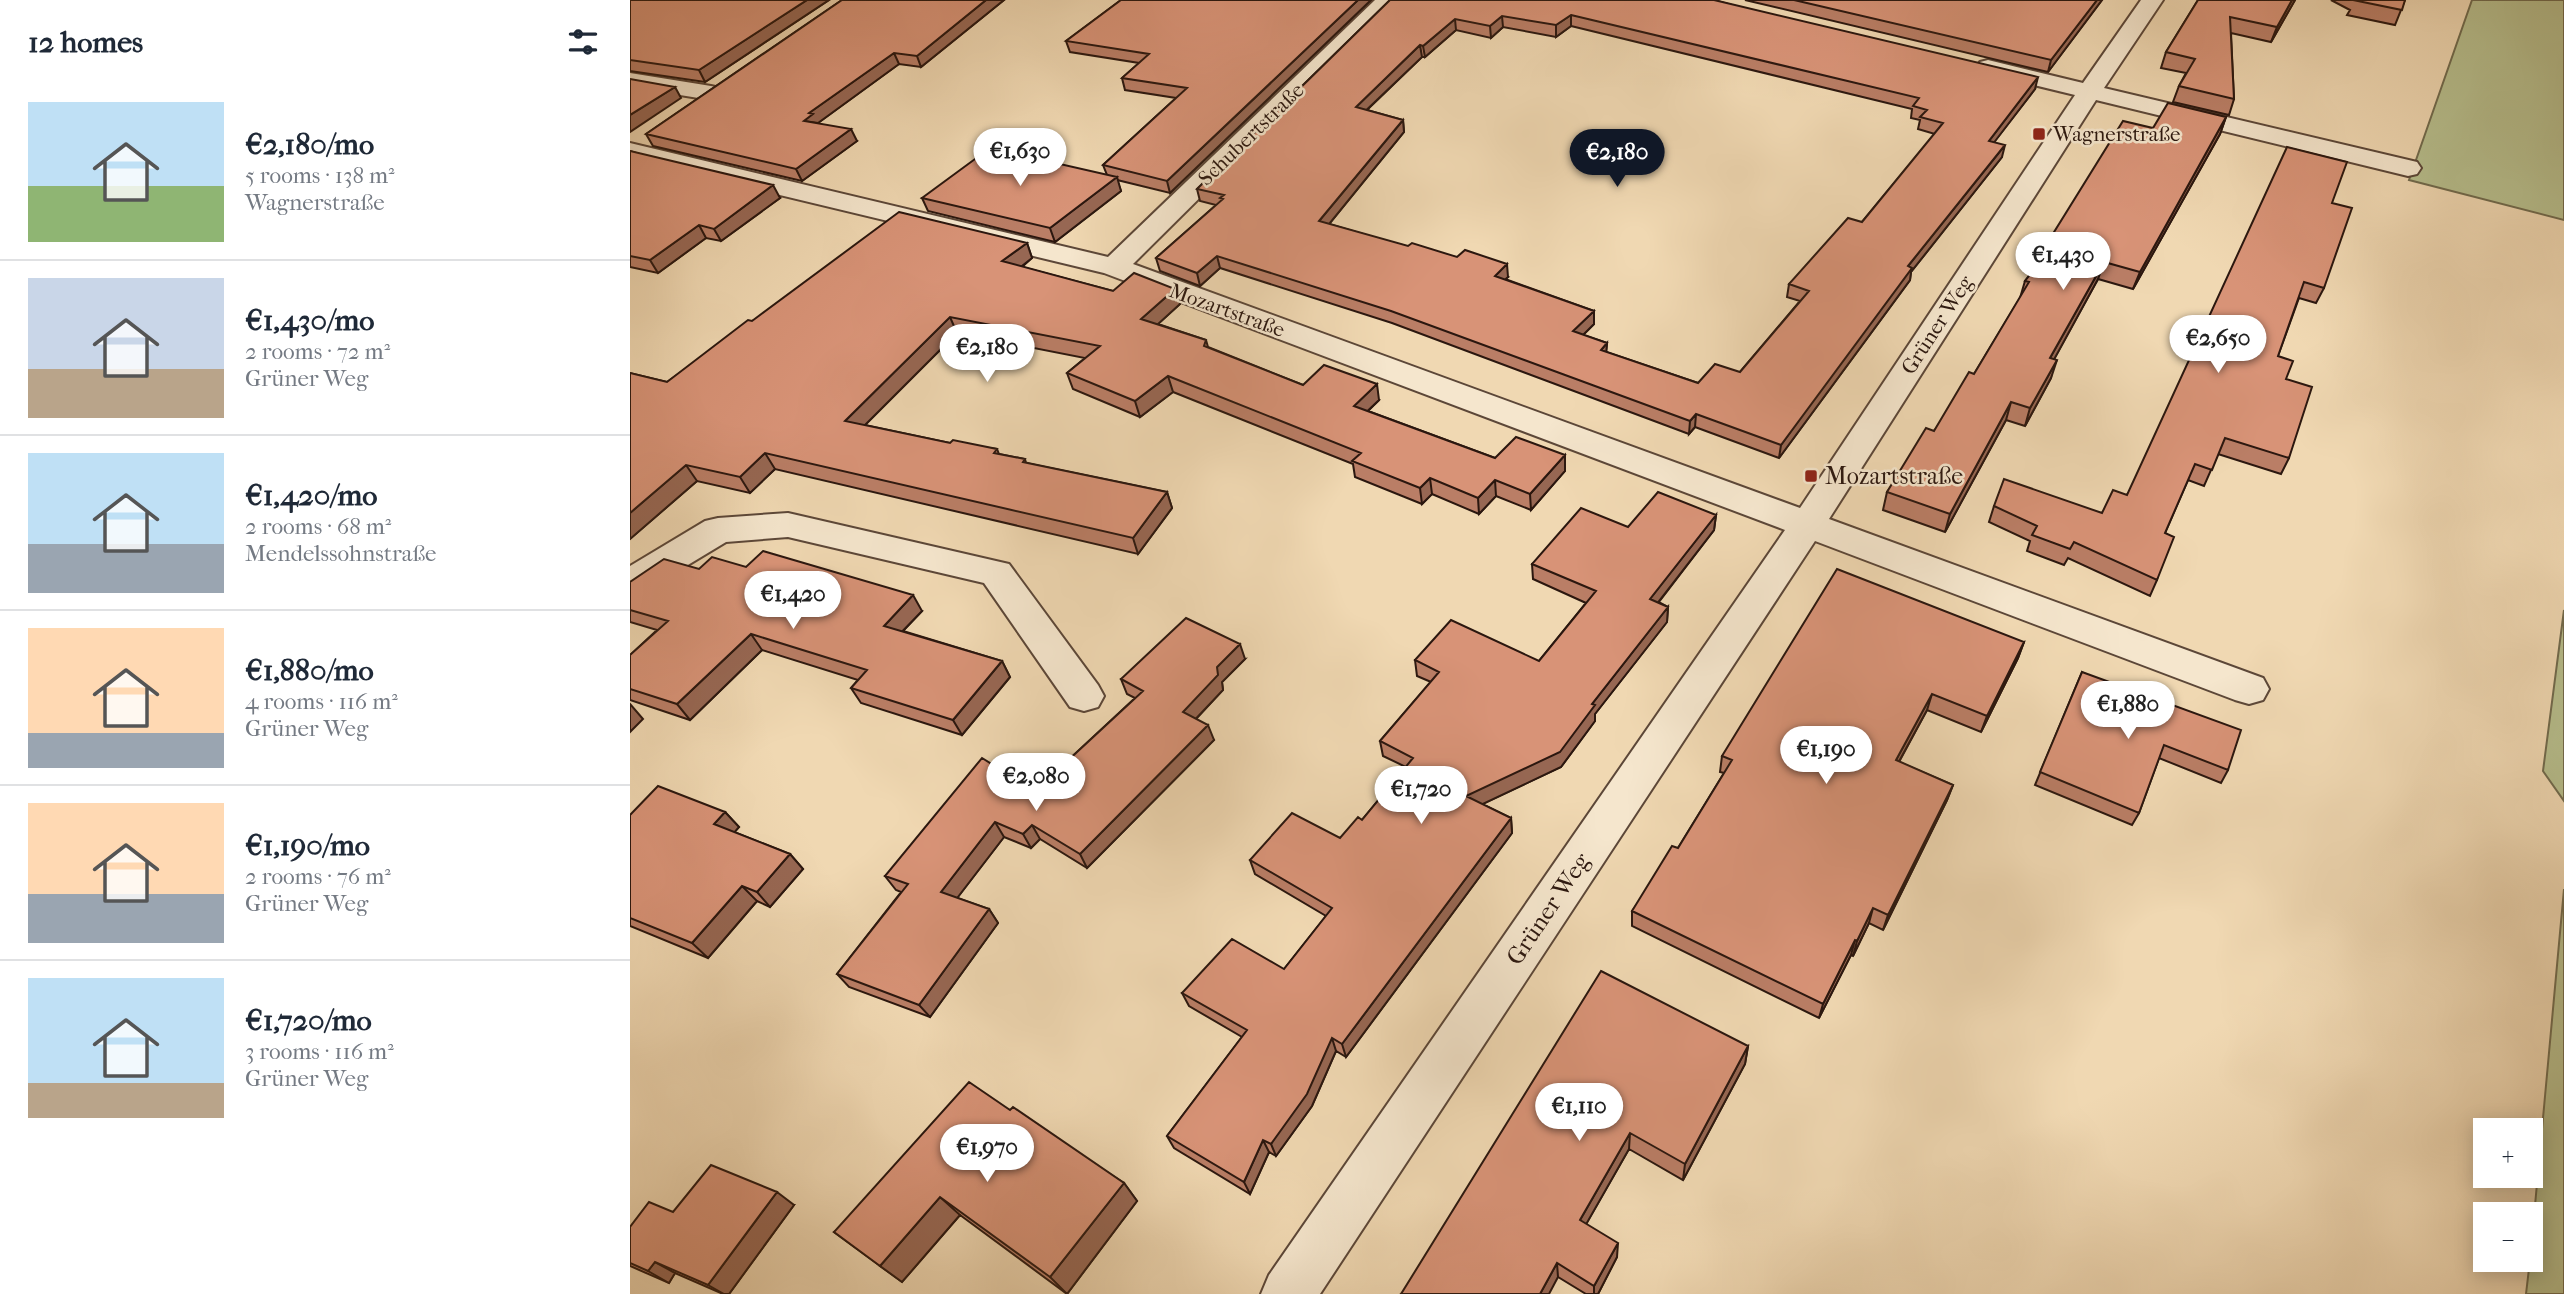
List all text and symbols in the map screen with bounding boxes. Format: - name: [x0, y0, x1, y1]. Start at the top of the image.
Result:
- icon: filters: [564, 23, 602, 61]
- text: 12 homes: [28, 25, 143, 60]
- street label: Schubertstraße: [1193, 78, 1309, 190]
- place label: Wagnerstraße: [2052, 122, 2180, 146]
- marker: Wagnerstraße: [2031, 126, 2047, 142]
- text: €2,180/mo: [245, 127, 374, 162]
- pin: €1,630: [963, 128, 1077, 188]
- icon: home: [84, 130, 168, 214]
- pin: €2,180: [1560, 130, 1674, 189]
- text: €1,630: [989, 137, 1051, 164]
- text: €2,180: [1586, 138, 1648, 165]
- text: 5 rooms · 138 m²: [245, 162, 395, 189]
- text: Wagnerstraße: [245, 189, 385, 216]
- pin: €1,430: [2006, 232, 2120, 292]
- text: €1,430: [2032, 241, 2094, 268]
- street label: Grüner Weg: [1896, 271, 1978, 379]
- street label: Mozartstraße: [1166, 278, 1288, 342]
- text: €1,430/mo: [245, 303, 374, 338]
- icon: home: [84, 306, 168, 390]
- pin: €2,650: [2161, 316, 2275, 375]
- pin: €2,180: [930, 324, 1044, 384]
- text: €2,650: [2185, 324, 2251, 351]
- text: €2,180: [956, 333, 1018, 360]
- text: 2 rooms · 72 m²: [245, 338, 390, 365]
- text: Grüner Weg: [245, 365, 368, 392]
- place label: Mozartstraße: [1825, 462, 1963, 490]
- marker: Mozartstraße: [1803, 468, 1819, 484]
- text: €1,420/mo: [245, 478, 378, 513]
- icon: home: [84, 481, 168, 565]
- text: 2 rooms · 68 m²: [245, 513, 391, 540]
- text: Mendelssohnstraße: [245, 540, 436, 567]
- pin: €1,420: [736, 572, 850, 631]
- text: €1,420: [760, 580, 826, 607]
- text: €1,880/mo: [245, 653, 374, 688]
- icon: home: [84, 656, 168, 740]
- pin: €1,880: [2071, 682, 2185, 741]
- text: 4 rooms · 116 m²: [245, 688, 398, 715]
- text: €1,880: [2097, 690, 2159, 717]
- text: Grüner Weg: [245, 715, 368, 742]
- pin: €1,190: [1769, 726, 1883, 786]
- text: €1,190: [1796, 735, 1856, 762]
- pin: €2,080: [979, 754, 1093, 813]
- text: €2,080: [1002, 762, 1070, 789]
- pin: €1,720: [1364, 766, 1478, 826]
- text: €1,720: [1391, 775, 1451, 802]
- text: €1,190/mo: [245, 828, 370, 863]
- icon: home: [84, 831, 168, 915]
- street label: Grüner Weg: [1500, 847, 1596, 970]
- text: 2 rooms · 76 m²: [245, 863, 391, 890]
- text: Grüner Weg: [245, 890, 368, 917]
- text: €1,720/mo: [245, 1003, 372, 1038]
- icon: home: [84, 1006, 168, 1090]
- text: 3 rooms · 116 m²: [245, 1038, 394, 1065]
- text: Grüner Weg: [245, 1065, 368, 1092]
- pin: €1,110: [1522, 1084, 1636, 1143]
- text: €1,110: [1551, 1092, 1607, 1119]
- map controls: [2473, 1118, 2543, 1272]
- button: +: [2473, 1118, 2543, 1188]
- pin: €1,970: [930, 1124, 1044, 1184]
- text: €1,970: [956, 1133, 1018, 1160]
- button: −: [2473, 1202, 2543, 1272]

